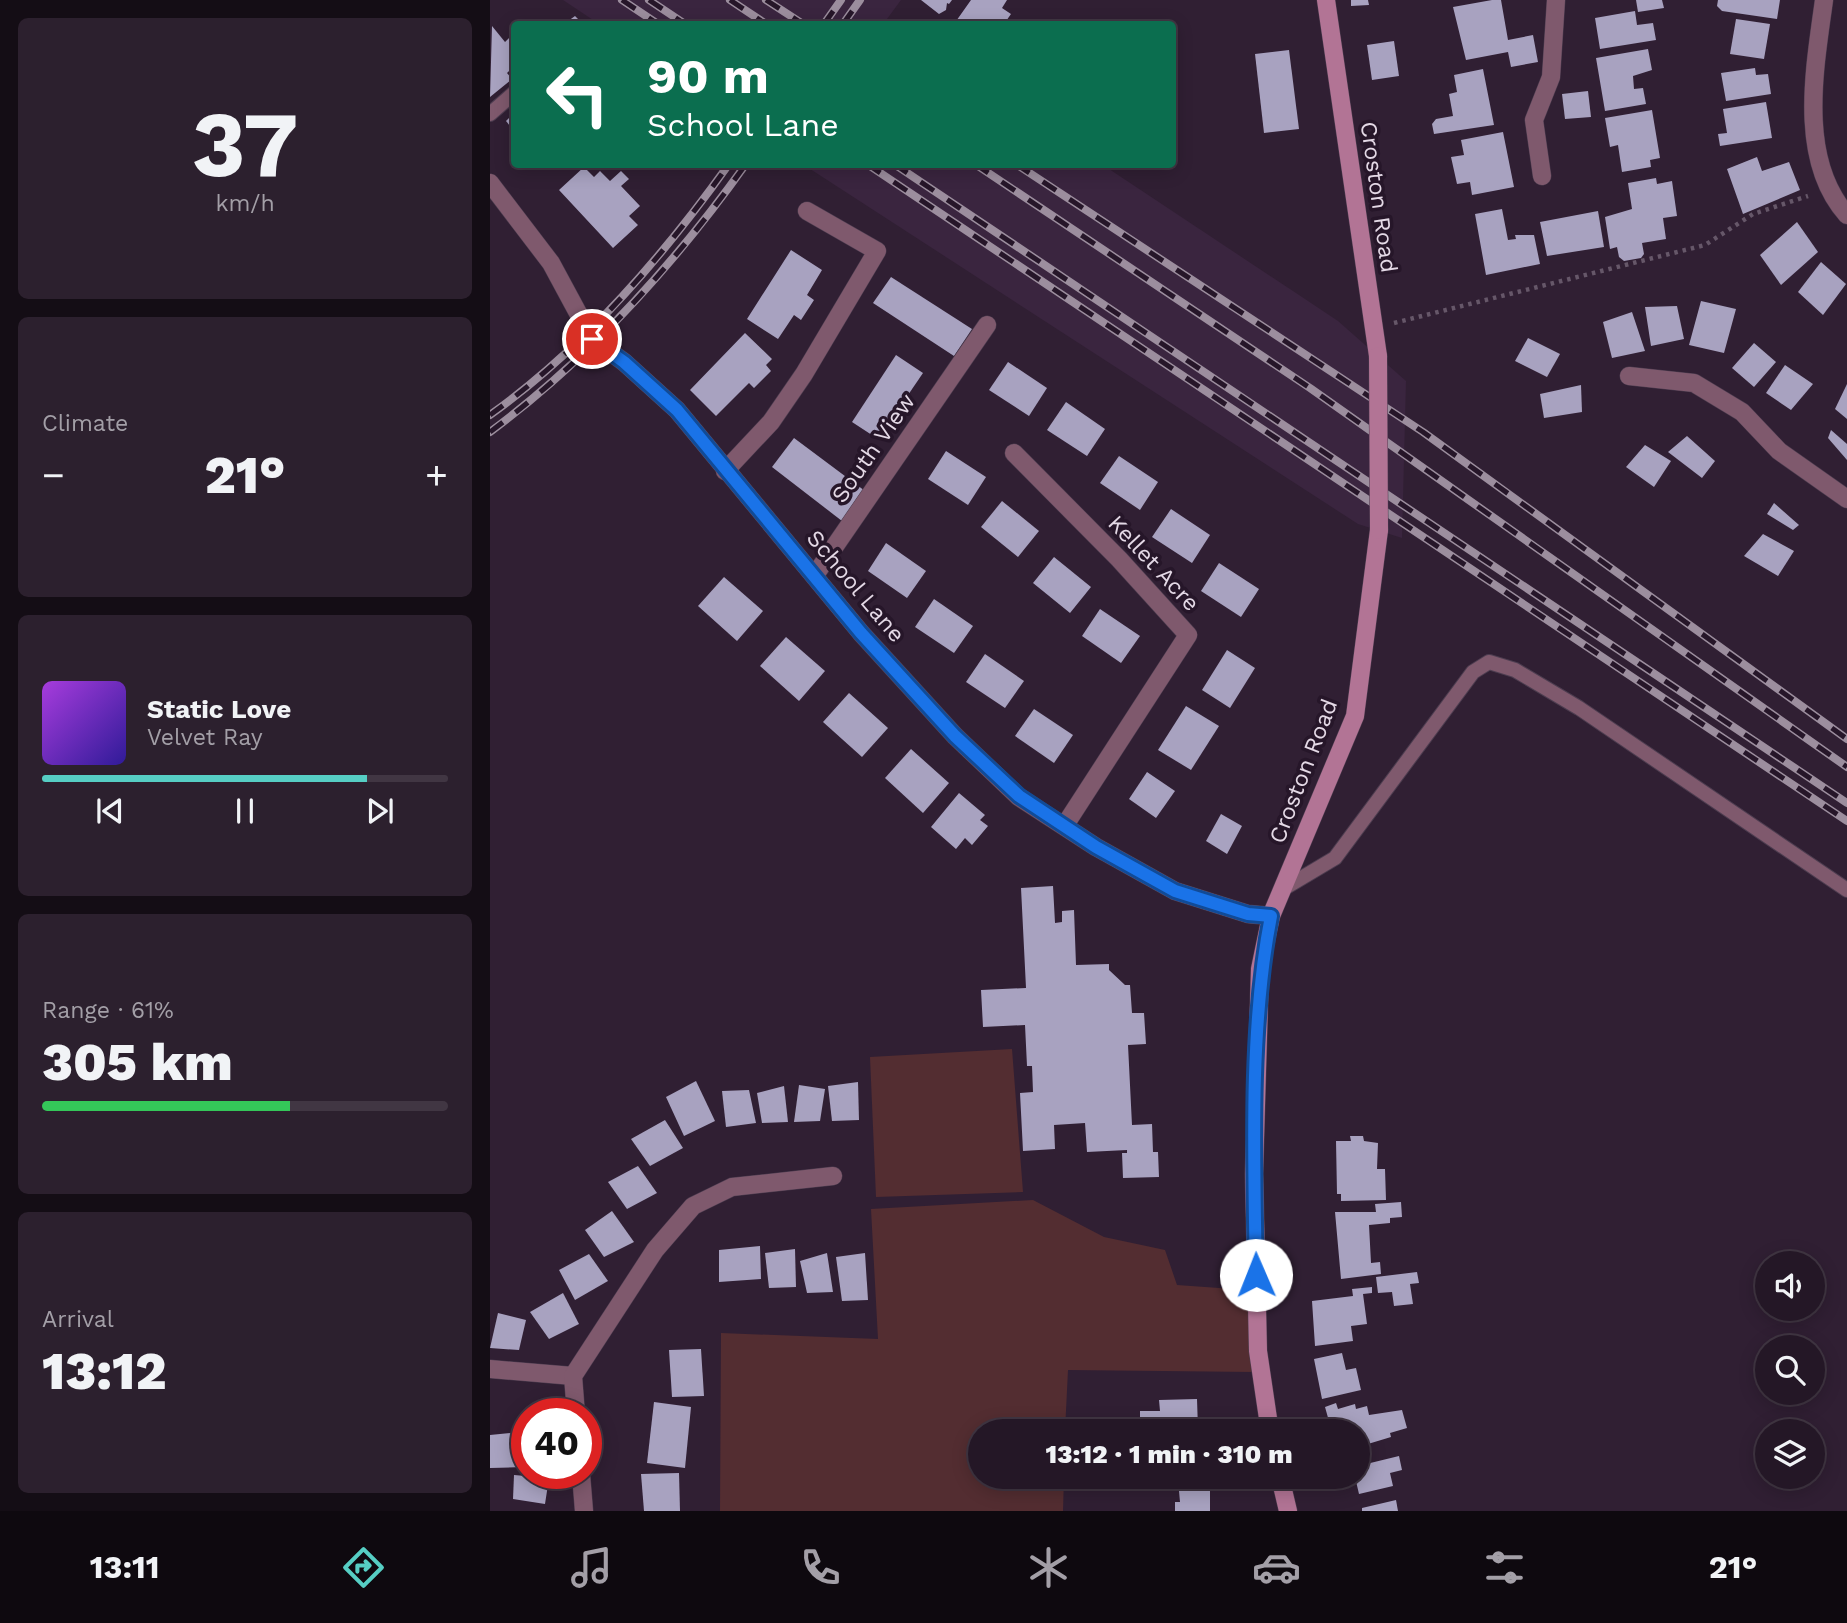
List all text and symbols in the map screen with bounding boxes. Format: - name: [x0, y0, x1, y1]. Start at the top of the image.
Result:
- text: 90 m: [647, 47, 769, 105]
- icon: left: [532, 49, 623, 140]
- text: 37: [192, 91, 298, 198]
- text: School Lane: [647, 106, 839, 144]
- street label: Croston Road: [1355, 120, 1402, 274]
- text: km/h: [215, 190, 275, 217]
- pin: [562, 309, 622, 369]
- icon: arrive: [573, 320, 611, 358]
- street label: South View: [826, 389, 921, 508]
- text: Climate: [42, 410, 128, 437]
- text: 21°: [205, 445, 285, 506]
- text: −: [42, 453, 65, 497]
- text: +: [425, 453, 448, 497]
- street label: Kellet Acre: [1102, 510, 1205, 617]
- street label: School Lane: [801, 525, 910, 648]
- text: Static Love: [147, 694, 291, 724]
- street label: Croston Road: [1264, 695, 1343, 847]
- text: Velvet Ray: [147, 724, 263, 751]
- icon: previous: [91, 792, 129, 830]
- icon: pause: [226, 792, 264, 830]
- icon: next: [361, 792, 399, 830]
- text: Range · 61%: [42, 997, 174, 1024]
- text: 305 km: [42, 1032, 233, 1093]
- position arrow: [1219, 1238, 1293, 1312]
- map controls: [1755, 1251, 1825, 1489]
- button: sound: [1755, 1251, 1825, 1321]
- text: Arrival: [42, 1306, 114, 1333]
- button: search: [1755, 1335, 1825, 1405]
- text: 13:12: [42, 1341, 167, 1402]
- speed limit sign: 40: [511, 1398, 602, 1489]
- button: layers: [1755, 1419, 1825, 1489]
- text: 13:12 · 1 min · 310 m: [1045, 1439, 1293, 1469]
- icon: directions: [339, 1543, 388, 1592]
- icon: music: [567, 1543, 616, 1592]
- icon: phone: [796, 1543, 845, 1592]
- icon: climate: [1024, 1543, 1073, 1592]
- icon: car: [1252, 1543, 1301, 1592]
- icon: filters: [1480, 1543, 1529, 1592]
- text: 13:11: [90, 1548, 160, 1586]
- text: 21°: [1709, 1548, 1757, 1586]

